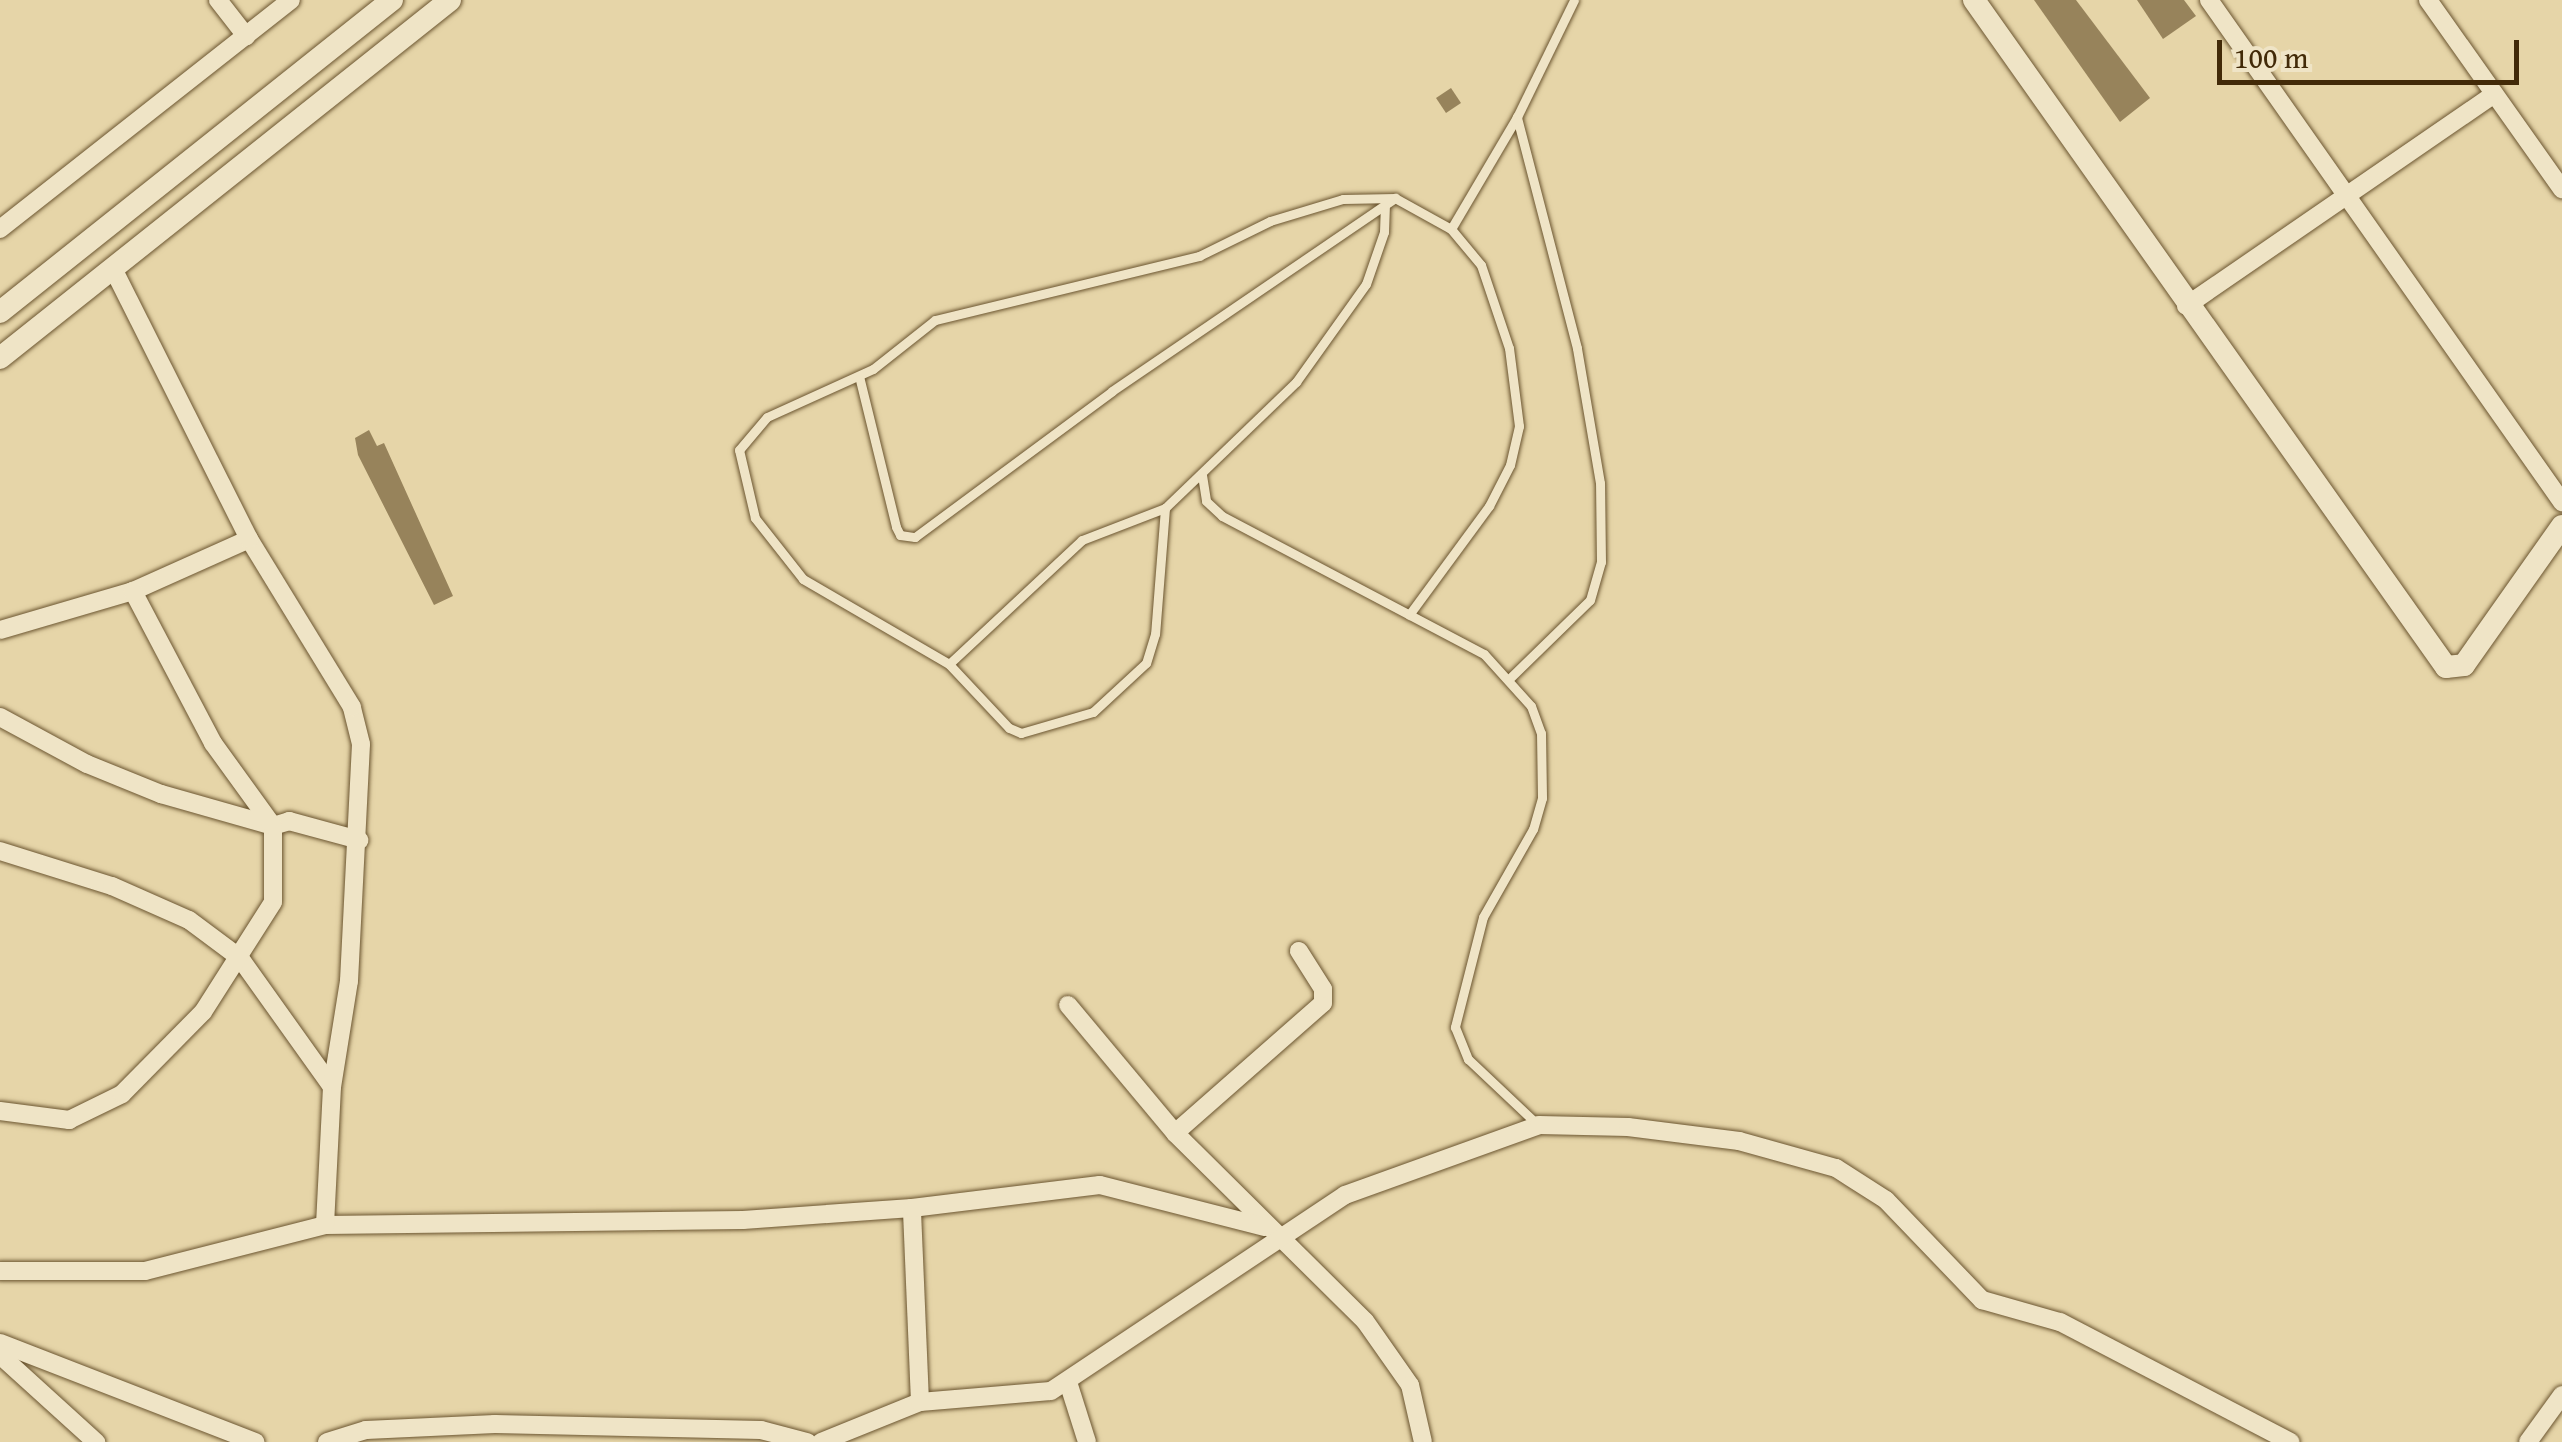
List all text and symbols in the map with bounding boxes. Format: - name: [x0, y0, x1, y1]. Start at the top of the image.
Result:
- scale bar: [2222, 20, 2524, 82]
- text: 100 m: [2234, 35, 2308, 79]

